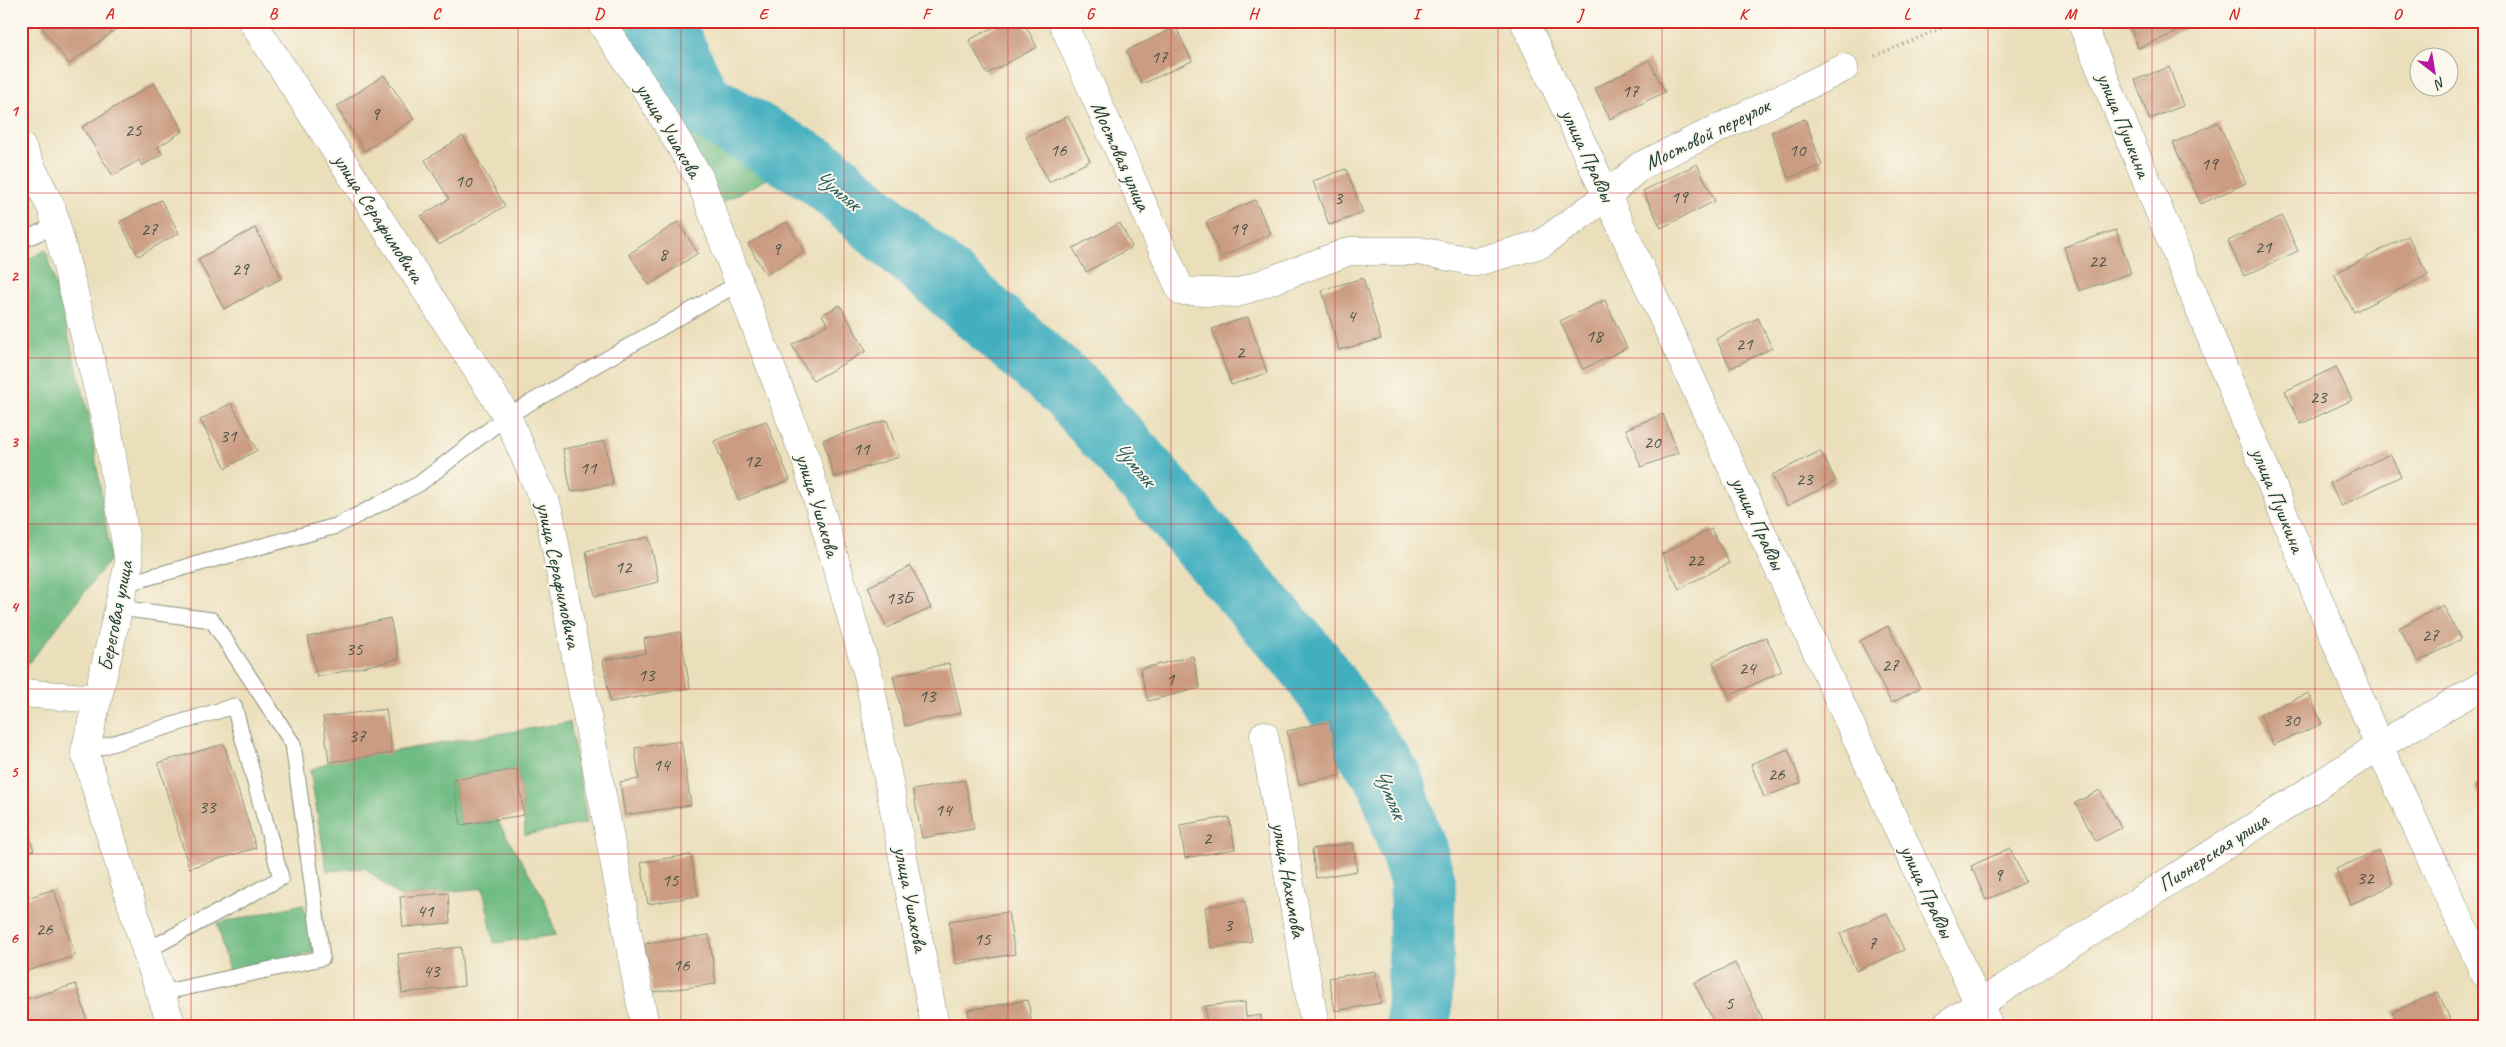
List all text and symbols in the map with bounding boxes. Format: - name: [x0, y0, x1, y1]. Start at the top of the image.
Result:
- text: A: [105, 4, 115, 24]
- text: B: [269, 4, 279, 24]
- text: C: [432, 4, 442, 24]
- text: D: [594, 4, 605, 24]
- text: E: [759, 4, 770, 24]
- text: F: [922, 4, 933, 24]
- text: G: [1086, 4, 1096, 24]
- text: H: [1248, 4, 1260, 24]
- text: I: [1413, 4, 1423, 24]
- text: J: [1576, 4, 1585, 24]
- text: K: [1739, 4, 1751, 24]
- text: L: [1904, 4, 1912, 24]
- text: M: [2064, 4, 2078, 24]
- text: N: [2228, 4, 2241, 24]
- text: O: [2393, 4, 2403, 24]
- house number: 17: [1150, 45, 1169, 69]
- north arrow: [2408, 48, 2458, 98]
- street label: улица Пушкина: [2090, 67, 2158, 183]
- text: N: [2430, 73, 2449, 93]
- street label: улица Ушакова: [629, 76, 709, 184]
- house number: 17: [1621, 79, 1640, 103]
- street label: Мостовой переулок: [1640, 91, 1776, 176]
- street label: Мостовая улица: [1085, 97, 1157, 216]
- text: 1: [10, 101, 19, 121]
- house number: 9: [371, 102, 381, 126]
- street label: улица Правды: [1554, 103, 1622, 207]
- house number: 25: [124, 118, 143, 142]
- house number: 16: [1049, 138, 1068, 162]
- house number: 10: [1788, 138, 1807, 162]
- street label: улица Серафимовича: [327, 147, 432, 289]
- house number: 19: [2200, 152, 2219, 176]
- water label: Чумляк: [808, 163, 869, 219]
- house number: 10: [454, 169, 473, 193]
- house number: 19: [1670, 185, 1689, 209]
- house number: 3: [1334, 186, 1344, 210]
- house number: 27: [140, 217, 159, 241]
- house number: 19: [1229, 217, 1248, 241]
- house number: 21: [2254, 235, 2273, 259]
- house number: 9: [772, 237, 782, 261]
- house number: 8: [659, 242, 670, 266]
- house number: 22: [2088, 249, 2107, 273]
- house number: 29: [231, 257, 250, 281]
- text: 2: [10, 266, 19, 286]
- house number: 4: [1347, 304, 1358, 328]
- house number: 18: [1585, 324, 1605, 348]
- house number: 21: [1735, 332, 1754, 356]
- house number: 2: [1236, 340, 1246, 364]
- house number: 23: [2309, 385, 2328, 409]
- house number: 31: [219, 424, 238, 448]
- house number: 20: [1643, 430, 1662, 454]
- text: 3: [10, 432, 19, 452]
- water label: Чумляк: [1107, 435, 1164, 495]
- house number: 11: [852, 437, 871, 461]
- street label: улица Пушкина: [2244, 442, 2312, 558]
- street label: улица Ушакова: [789, 448, 847, 562]
- house number: 12: [743, 449, 762, 473]
- house number: 11: [579, 456, 598, 480]
- house number: 23: [1795, 467, 1814, 491]
- street label: улица Правды: [1724, 471, 1792, 575]
- street label: улица Серафимовича: [530, 498, 588, 653]
- house number: 22: [1686, 548, 1705, 572]
- house number: 12: [614, 555, 633, 579]
- street label: Береговая улица: [92, 557, 139, 673]
- house number: 13Б: [886, 586, 916, 610]
- text: 4: [10, 597, 19, 617]
- house number: 27: [2421, 623, 2440, 647]
- house number: 35: [345, 637, 364, 661]
- house number: 27: [1881, 653, 1900, 677]
- house number: 24: [1738, 656, 1758, 680]
- house number: 13: [637, 663, 656, 687]
- house number: 1: [1166, 667, 1176, 691]
- house number: 13: [918, 684, 937, 708]
- house number: 30: [2282, 708, 2301, 732]
- house number: 37: [348, 724, 367, 748]
- house number: 14: [652, 753, 672, 777]
- text: 5: [11, 762, 20, 782]
- house number: 26: [1767, 762, 1786, 786]
- water label: Чумляк: [1367, 764, 1415, 826]
- house number: 33: [198, 795, 217, 819]
- house number: 14: [934, 798, 954, 822]
- street label: Пионерская улица: [2153, 806, 2274, 897]
- street label: улица Нахимова: [1266, 818, 1312, 941]
- house number: 2: [1203, 826, 1213, 850]
- street label: улица Правды: [1893, 839, 1961, 943]
- street label: улица Ушакова: [888, 842, 934, 956]
- house number: 9: [1994, 863, 2004, 887]
- house number: 32: [2356, 866, 2375, 890]
- house number: 15: [661, 868, 680, 892]
- house number: 41: [416, 899, 435, 923]
- house number: 3: [1224, 913, 1234, 937]
- house number: 26: [35, 917, 54, 941]
- house number: 15: [973, 927, 992, 951]
- text: 6: [10, 928, 19, 948]
- house number: 7: [1868, 931, 1878, 955]
- house number: 16: [672, 953, 691, 977]
- house number: 43: [422, 959, 441, 983]
- house number: 5: [1725, 991, 1735, 1015]

